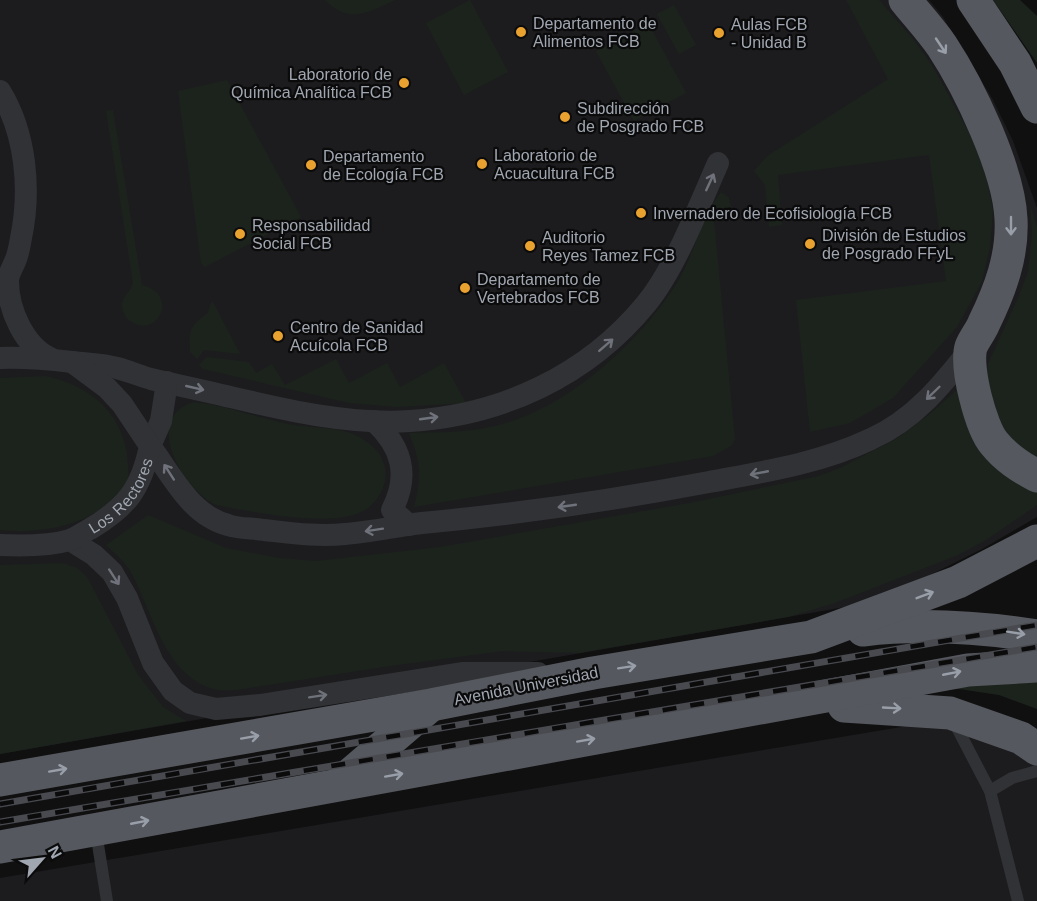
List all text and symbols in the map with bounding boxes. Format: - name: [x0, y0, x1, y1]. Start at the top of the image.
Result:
- place label: Departamento de Alimentos FCB: [533, 15, 657, 50]
- place label: Aulas FCB - Unidad B: [731, 16, 807, 51]
- marker: Departamento de Alimentos FCB: [514, 25, 528, 39]
- marker: Aulas FCB - Unidad B: [712, 26, 726, 40]
- one-way arrow: [935, 37, 947, 54]
- place label: Laboratorio de Química Analítica FCB: [231, 66, 392, 101]
- marker: Laboratorio de Química Analítica FCB: [397, 76, 411, 90]
- place label: Subdirección de Posgrado FCB: [577, 100, 704, 135]
- marker: Subdirección de Posgrado FCB: [558, 110, 572, 124]
- place label: Laboratorio de Acuacultura FCB: [494, 147, 615, 182]
- place label: Departamento de Ecología FCB: [323, 148, 444, 183]
- marker: Laboratorio de Acuacultura FCB: [475, 157, 489, 171]
- marker: Departamento de Ecología FCB: [304, 158, 318, 172]
- one-way arrow: [704, 174, 716, 192]
- place label: Invernadero de Ecofisiología FCB: [653, 205, 892, 222]
- marker: Invernadero de Ecofisiología FCB: [634, 206, 648, 220]
- one-way arrow: [1005, 215, 1017, 235]
- place label: Responsabilidad Social FCB: [252, 217, 370, 252]
- marker: Responsabilidad Social FCB: [233, 227, 247, 241]
- place label: División de Estudios de Posgrado FFyL: [822, 227, 966, 262]
- place label: Auditorio Reyes Tamez FCB: [542, 229, 675, 264]
- marker: División de Estudios de Posgrado FFyL: [803, 237, 817, 251]
- marker: Auditorio Reyes Tamez FCB: [523, 239, 537, 253]
- place label: Departamento de Vertebrados FCB: [477, 271, 601, 306]
- marker: Departamento de Vertebrados FCB: [458, 281, 472, 295]
- place label: Centro de Sanidad Acuícola FCB: [290, 319, 423, 354]
- marker: Centro de Sanidad Acuícola FCB: [271, 329, 285, 343]
- one-way arrow: [598, 338, 613, 352]
- one-way arrow: [185, 383, 204, 395]
- one-way arrow: [926, 386, 941, 400]
- one-way arrow: [418, 413, 438, 424]
- street label: Los Rectores: [85, 456, 155, 536]
- one-way arrow: [163, 464, 175, 481]
- one-way arrow: [750, 468, 769, 479]
- one-way arrow: [558, 500, 577, 511]
- one-way arrow: [364, 525, 384, 536]
- one-way arrow: [108, 569, 121, 586]
- one-way arrow: [915, 589, 934, 600]
- one-way arrow: [1005, 627, 1025, 638]
- one-way arrow: [617, 661, 637, 672]
- street label: Avenida Universidad: [452, 664, 600, 708]
- one-way arrow: [942, 667, 962, 678]
- one-way arrow: [308, 690, 327, 701]
- one-way arrow: [882, 703, 902, 714]
- one-way arrow: [239, 731, 259, 742]
- one-way arrow: [576, 734, 595, 745]
- one-way arrow: [47, 764, 67, 775]
- one-way arrow: [384, 769, 403, 780]
- one-way arrow: [130, 816, 150, 827]
- north arrow: [12, 829, 72, 889]
- text: N: [45, 843, 65, 861]

